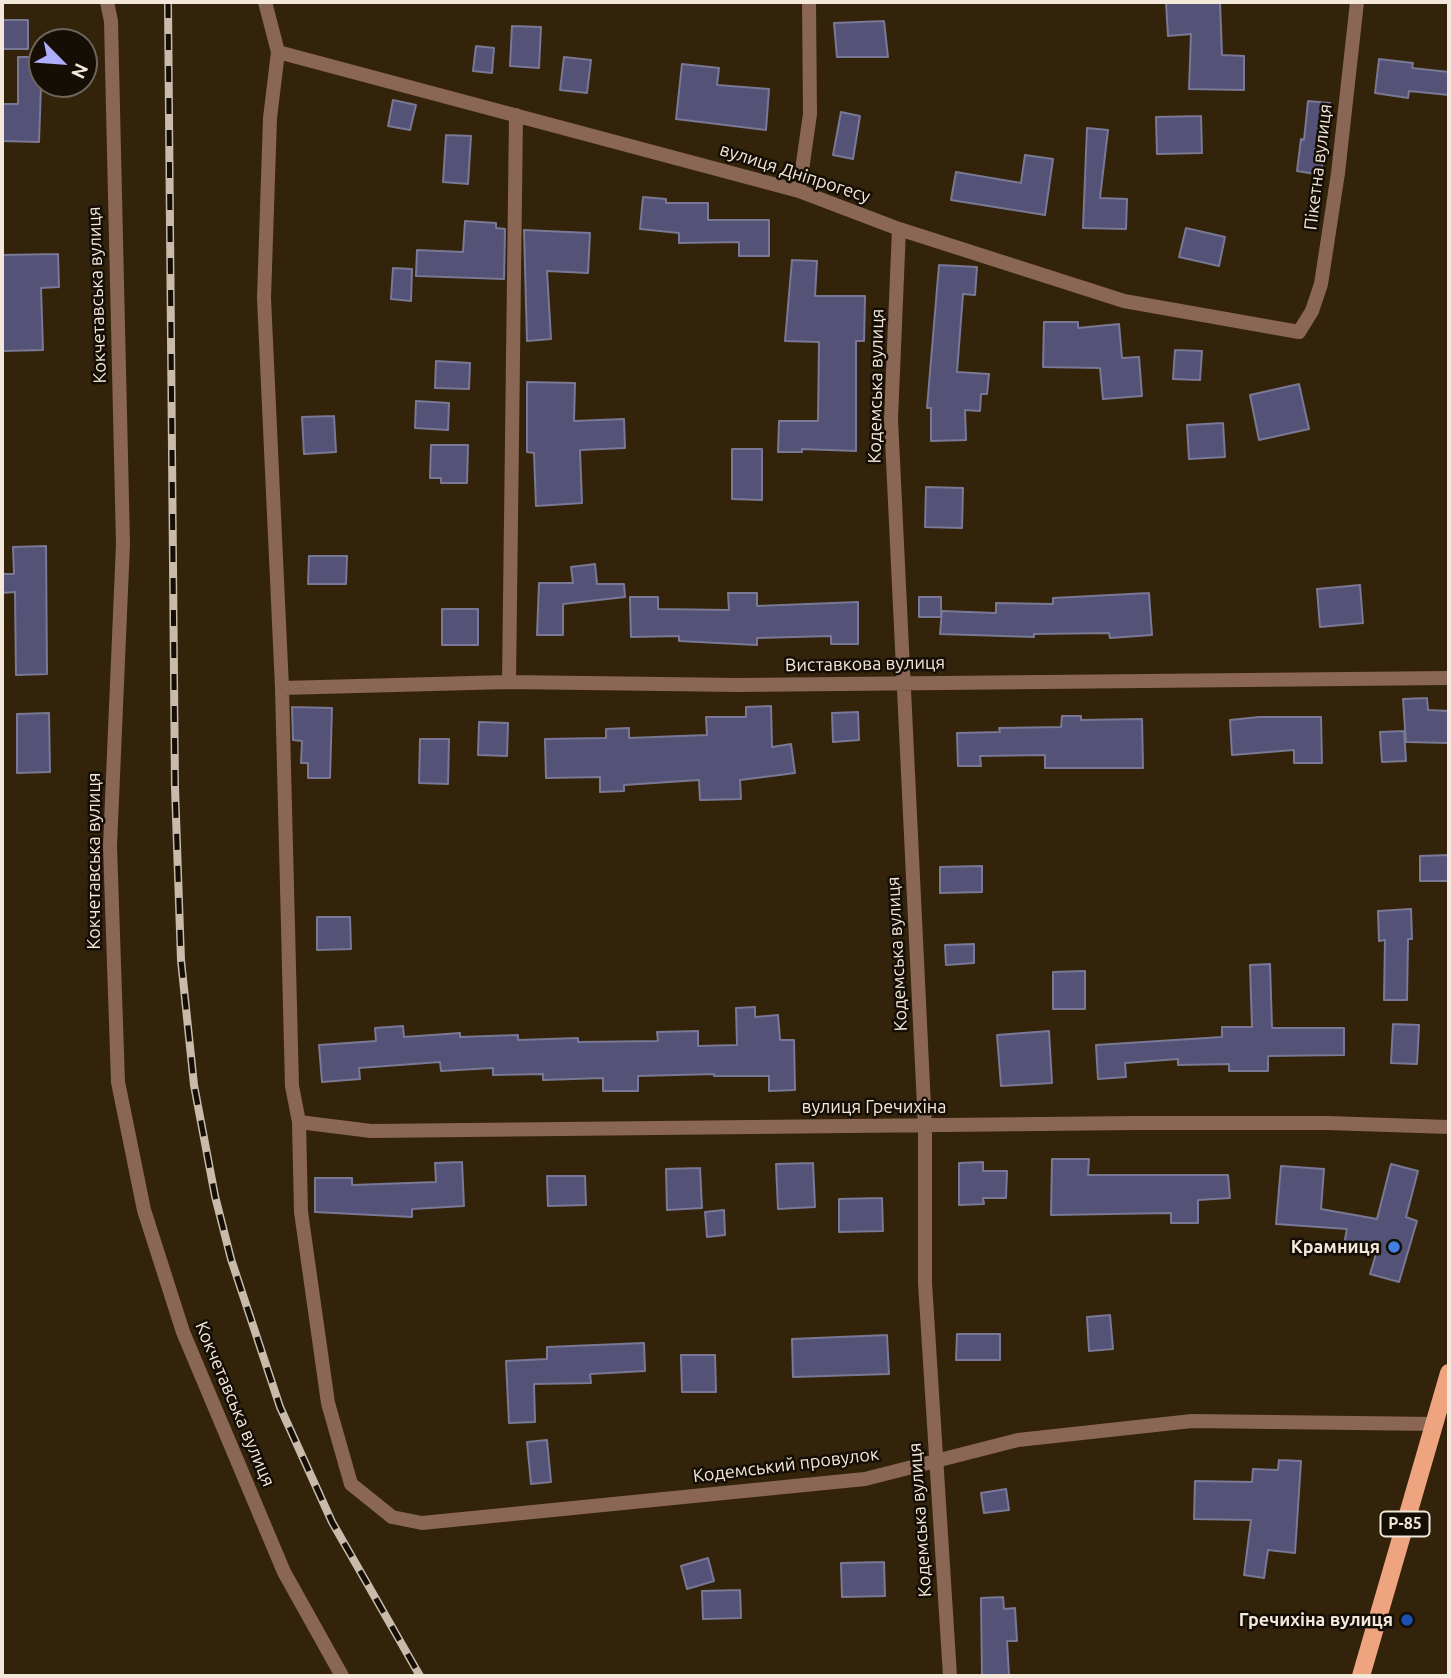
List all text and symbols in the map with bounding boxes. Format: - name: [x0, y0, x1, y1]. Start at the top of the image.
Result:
- north arrow: [28, 28, 98, 98]
- text: N: [67, 60, 93, 82]
- street label: Пікетна вулиця: [1300, 103, 1336, 231]
- street label: вулиця Дніпрогесу: [717, 138, 873, 208]
- street label: Кокчетавська вулиця: [83, 206, 111, 384]
- street label: Кодемська вулиця: [864, 308, 888, 464]
- street label: Виставкова вулиця: [785, 652, 945, 676]
- street label: Кокчетавська вулиця: [83, 772, 105, 950]
- street label: Кодемська вулиця: [882, 876, 912, 1032]
- street label: вулиця Гречихіна: [801, 1096, 947, 1118]
- place label: Крамниця: [1291, 1236, 1380, 1258]
- marker: Крамниця: [1386, 1239, 1402, 1255]
- street label: Кокчетавська вулиця: [190, 1318, 280, 1490]
- street label: Кодемська вулиця: [904, 1442, 936, 1598]
- street label: Кодемський провулок: [692, 1443, 880, 1487]
- road number: Р-85: [1380, 1512, 1430, 1536]
- place label: Гречихіна вулиця: [1239, 1609, 1393, 1631]
- marker: Гречихіна вулиця: [1399, 1612, 1415, 1628]

